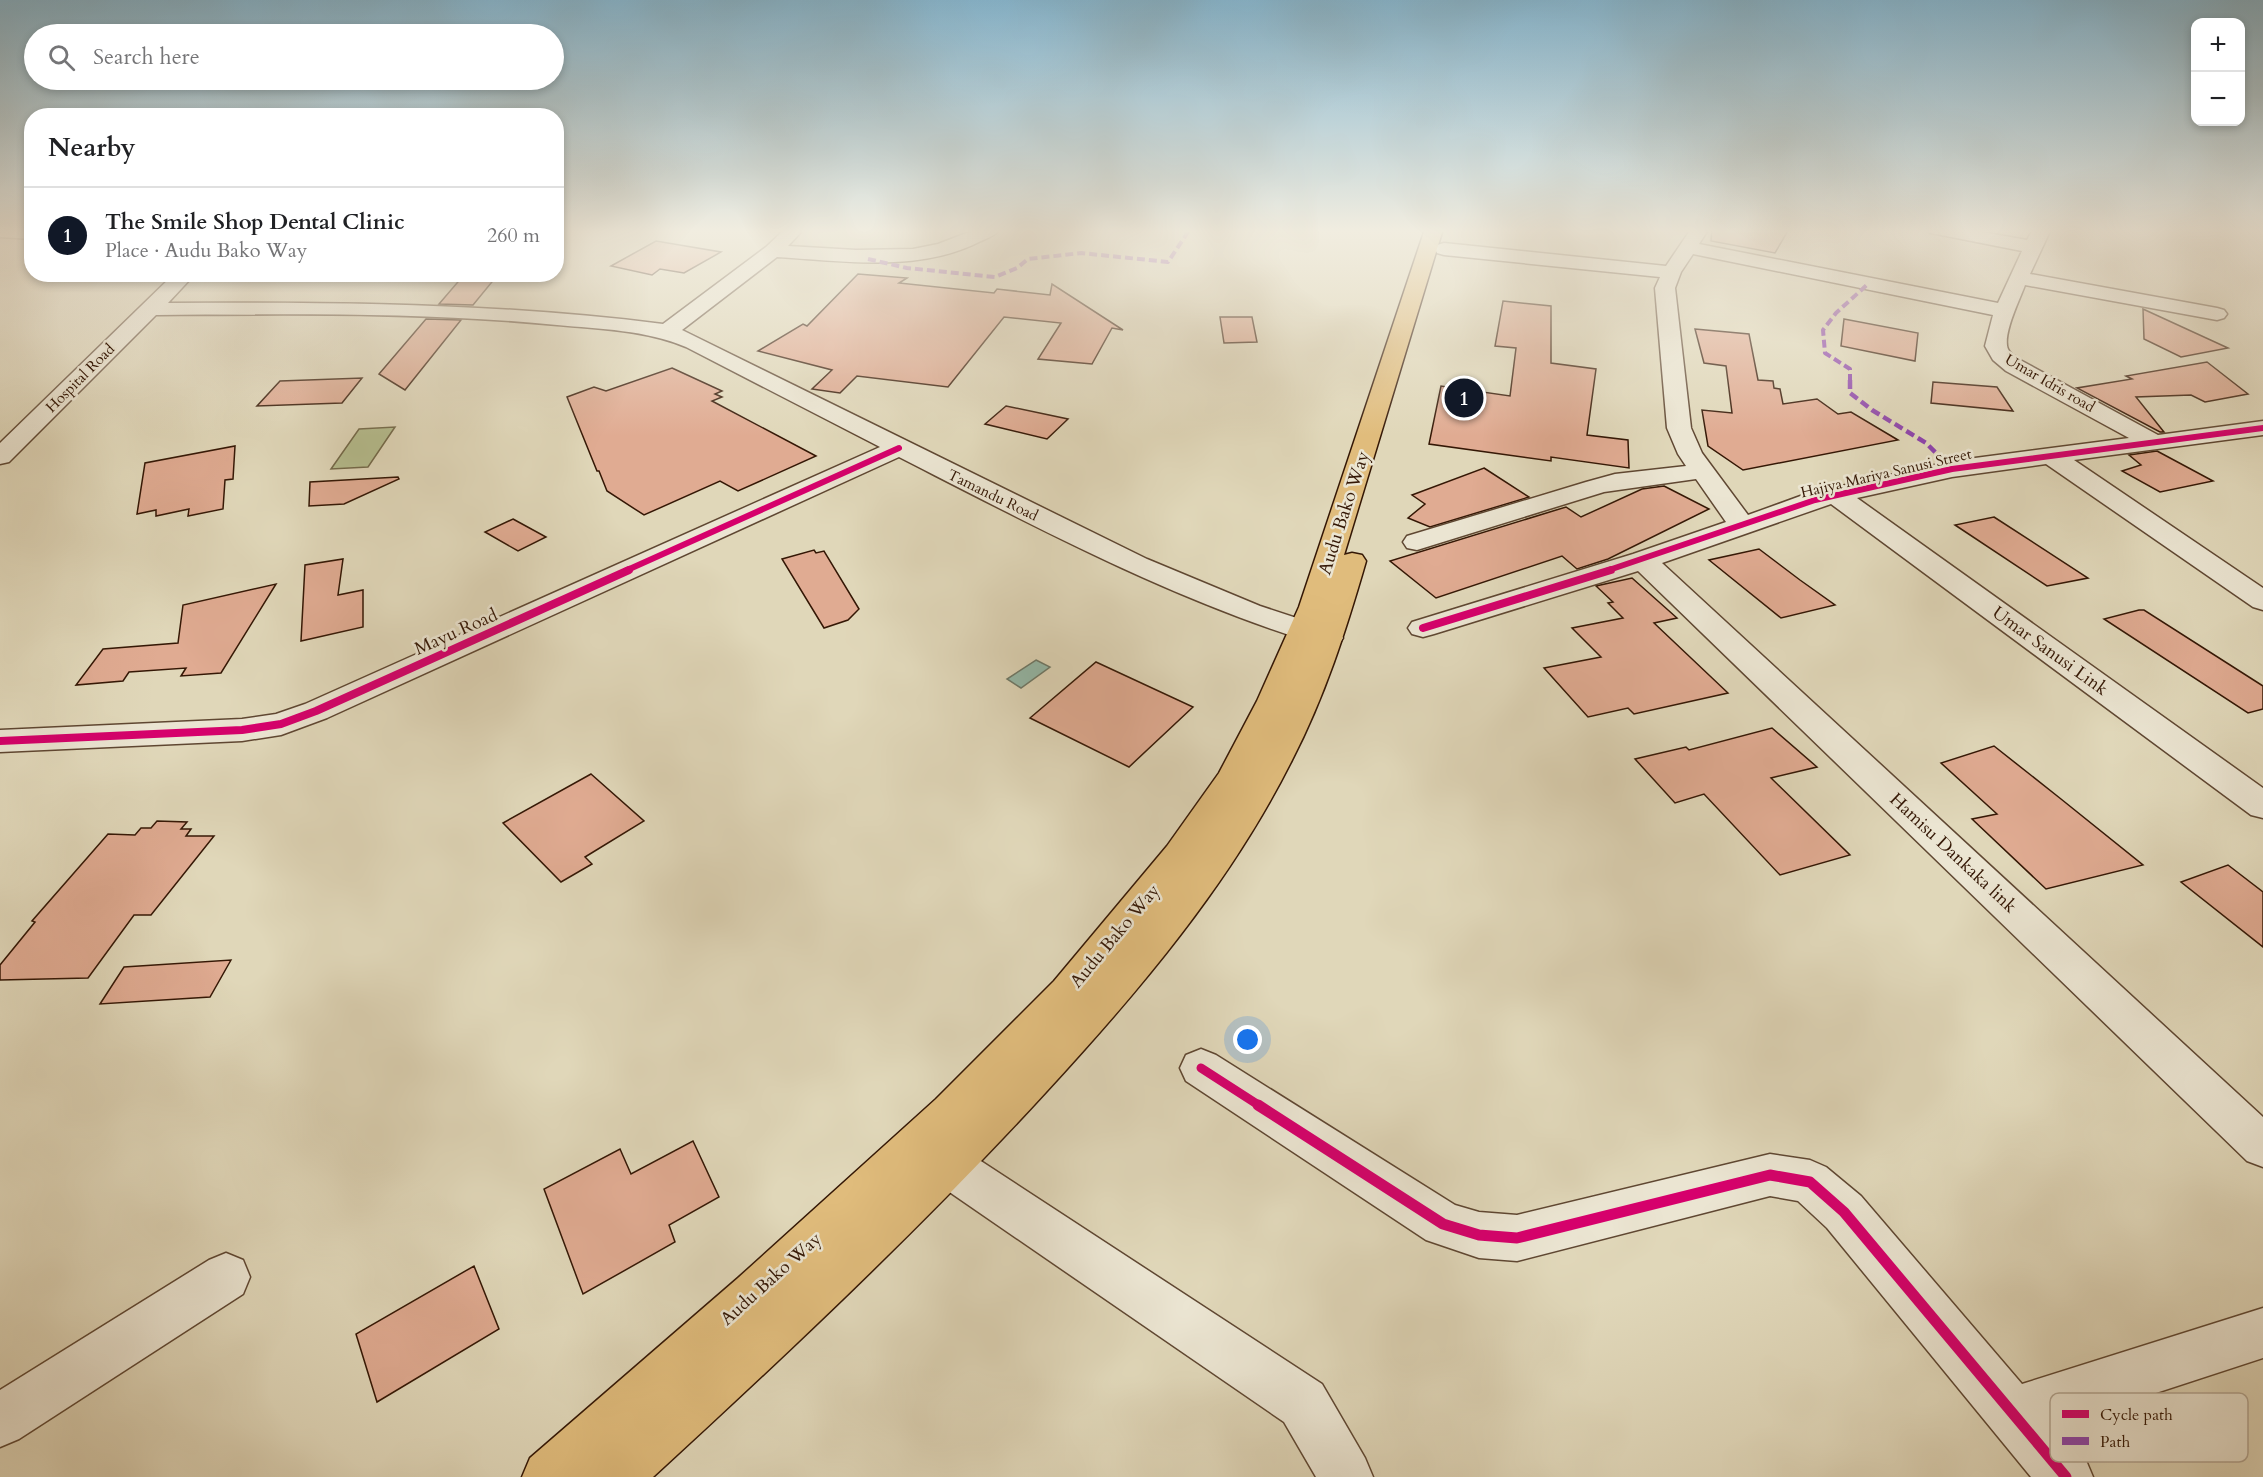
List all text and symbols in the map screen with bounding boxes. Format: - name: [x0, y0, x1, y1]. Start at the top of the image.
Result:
- map controls: [2191, 18, 2245, 126]
- button: +: [2191, 18, 2245, 72]
- search box: [24, 24, 564, 90]
- icon: search: [45, 41, 78, 74]
- text: Search here: [93, 42, 200, 72]
- button: −: [2191, 72, 2245, 126]
- text: Nearby: [48, 130, 136, 165]
- text: The Smile Shop Dental Clinic: [105, 207, 405, 237]
- text: 1: [62, 222, 73, 249]
- text: 260 m: [487, 222, 540, 249]
- text: Place · Audu Bako Way: [105, 237, 307, 264]
- street label: Hospital Road: [41, 339, 119, 417]
- street label: Umar Idris road: [2001, 349, 2099, 417]
- pin: 1: [1444, 376, 1484, 420]
- street label: Hajiya Mariya Sanusi Street: [1799, 444, 1974, 502]
- street label: Audu Bako Way: [1312, 448, 1376, 578]
- street label: Tamandu Road: [944, 464, 1042, 526]
- street label: Umar Sanusi Link: [1987, 600, 2113, 702]
- street label: Mayu Road: [410, 602, 502, 661]
- street label: Hamisu Dankaka link: [1884, 787, 2022, 919]
- street label: Audu Bako Way: [1064, 878, 1166, 993]
- your location: [1233, 1025, 1262, 1054]
- street label: Audu Bako Way: [715, 1226, 827, 1331]
- legend: [2050, 1393, 2248, 1462]
- text: Cycle path: [2100, 1404, 2173, 1426]
- text: Path: [2100, 1431, 2130, 1453]

